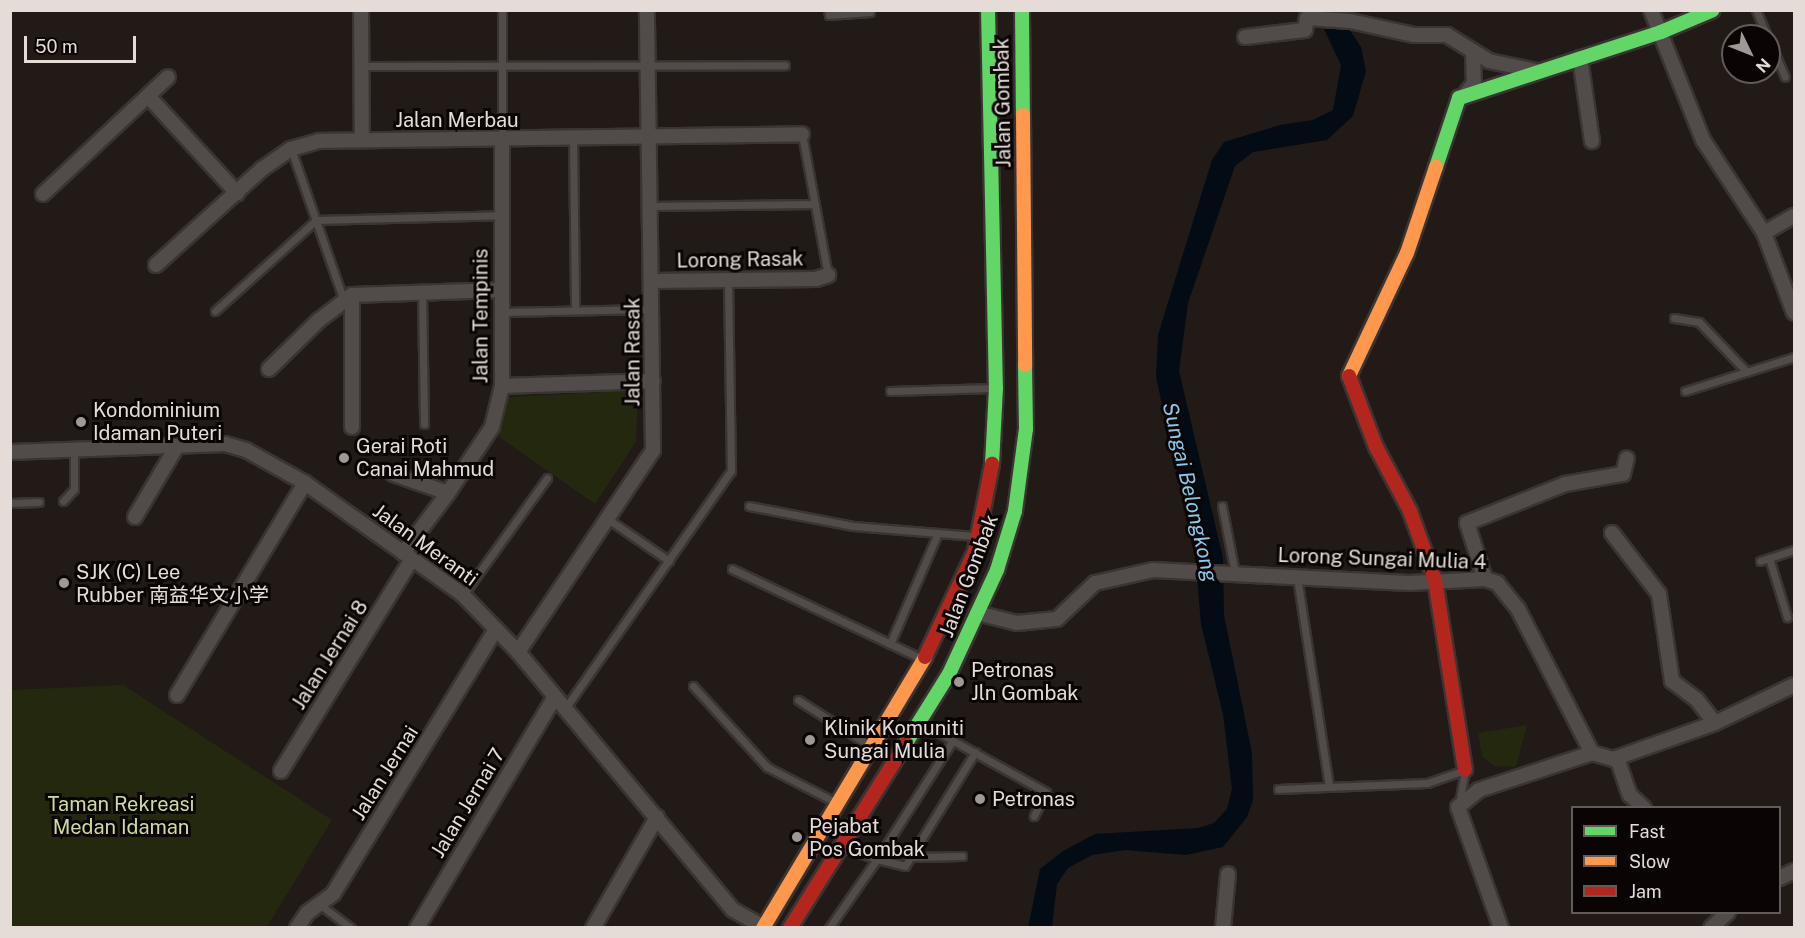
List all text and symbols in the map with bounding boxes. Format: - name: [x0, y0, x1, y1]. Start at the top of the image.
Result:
- scale bar: [27, 24, 140, 62]
- north arrow: [1721, 24, 1781, 84]
- text: 50 m: [35, 36, 78, 57]
- street label: Jalan Gombak: [990, 38, 1016, 168]
- text: N: [1752, 54, 1774, 76]
- street label: Jalan Merbau: [395, 108, 519, 132]
- street label: Lorong Rasak: [676, 247, 804, 273]
- street label: Jalan Tempinis: [469, 249, 493, 383]
- street label: Jalan Rasak: [621, 298, 645, 406]
- place label: Kondominium Idaman Puteri: [93, 398, 222, 445]
- water label: Sungai Belongkong: [1157, 400, 1223, 584]
- marker: Kondominium Idaman Puteri: [74, 415, 88, 429]
- place label: Gerai Roti Canai Mahmud: [356, 434, 494, 481]
- marker: Gerai Roti Canai Mahmud: [337, 451, 351, 465]
- street label: Jalan Meranti: [368, 499, 482, 591]
- street label: Jalan Gombak: [935, 511, 1003, 641]
- street label: Lorong Sungai Mulia 4: [1277, 543, 1487, 575]
- place label: SJK (C) Lee Rubber 南益华文小学: [76, 560, 269, 607]
- marker: SJK (C) Lee Rubber 南益华文小学: [57, 576, 71, 590]
- street label: Jalan Jernai 8: [287, 596, 373, 714]
- place label: Petronas Jln Gombak: [971, 658, 1078, 705]
- marker: Petronas Jln Gombak: [952, 675, 966, 689]
- place label: Klinik Komuniti Sungai Mulia: [824, 716, 964, 763]
- street label: Jalan Jernai: [347, 721, 423, 825]
- marker: Klinik Komuniti Sungai Mulia: [801, 731, 819, 749]
- street label: Jalan Jernai 7: [426, 744, 510, 862]
- place label: Petronas: [992, 787, 1075, 811]
- marker: Petronas: [973, 792, 987, 806]
- park label: Taman Rekreasi Medan Idaman: [47, 793, 195, 840]
- legend: [1571, 806, 1781, 914]
- place label: Pejabat Pos Gombak: [809, 814, 925, 861]
- text: Fast: [1629, 821, 1665, 842]
- marker: Pejabat Pos Gombak: [790, 830, 804, 844]
- text: Slow: [1629, 851, 1670, 872]
- text: Jam: [1629, 881, 1662, 902]

